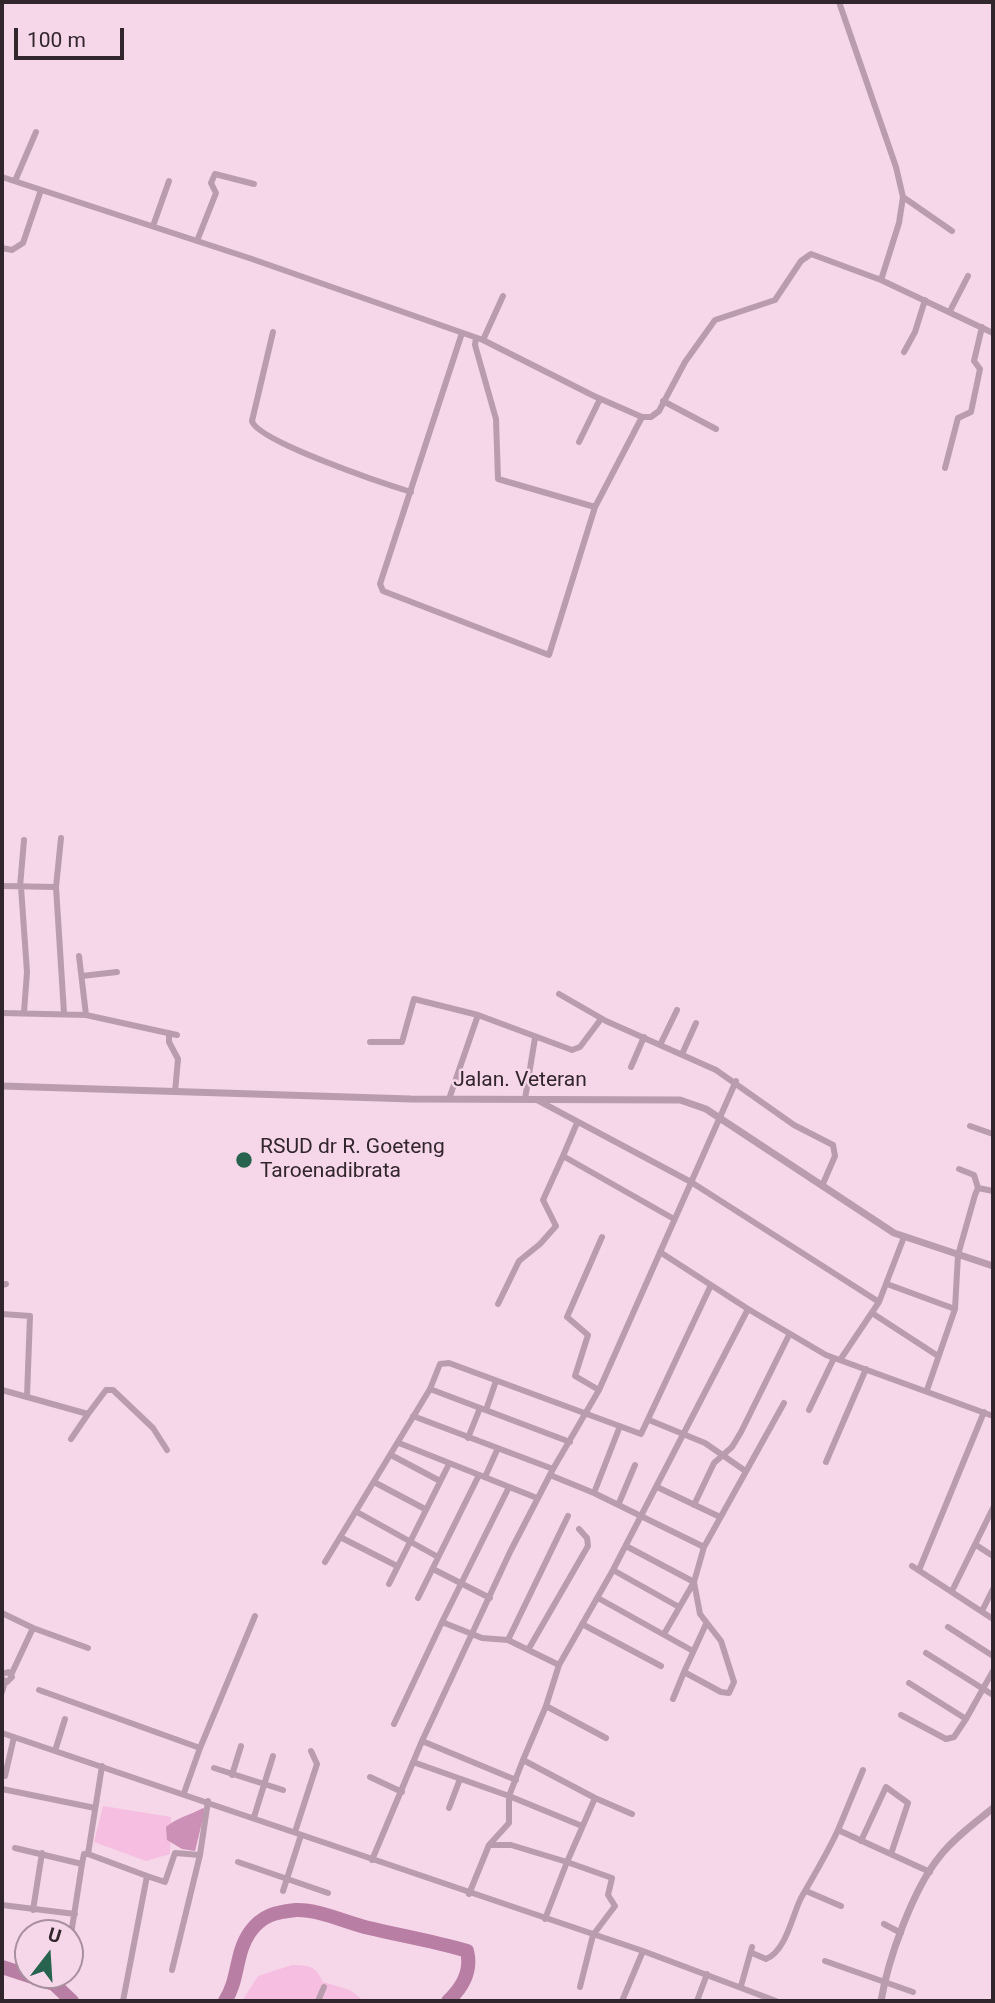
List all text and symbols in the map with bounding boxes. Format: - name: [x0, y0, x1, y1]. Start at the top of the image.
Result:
- scale bar: [18, 14, 128, 58]
- text: 100 m: [27, 28, 86, 52]
- street label: Jalan. Veteran: [453, 1068, 587, 1094]
- place label: RSUD dr R. Goeteng Taroenadibrata: [260, 1135, 445, 1185]
- marker: RSUD dr R. Goeteng Taroenadibrata: [234, 1150, 254, 1170]
- north arrow: [14, 1919, 84, 1989]
- text: U: [45, 1923, 64, 1948]

